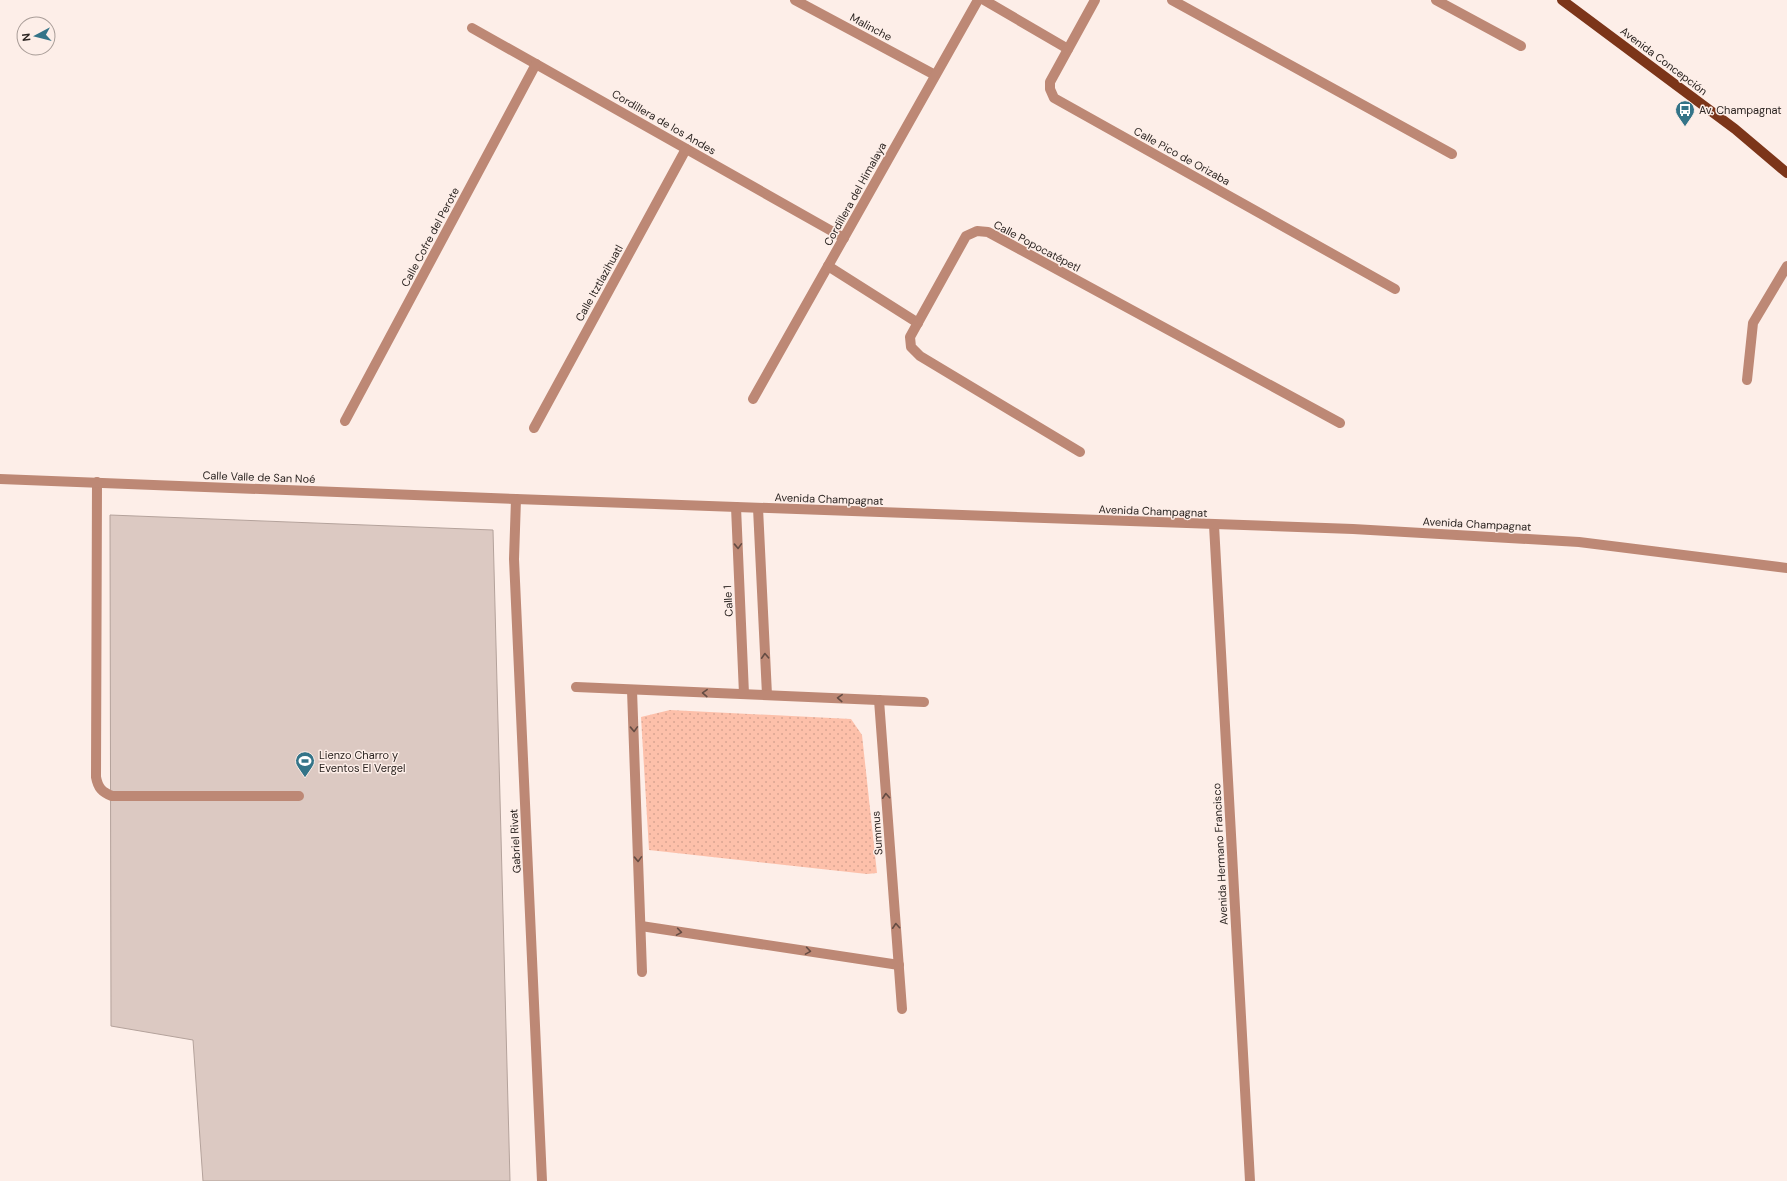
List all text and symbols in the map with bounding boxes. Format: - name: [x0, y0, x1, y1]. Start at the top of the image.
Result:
- street label: Malinche: [848, 10, 894, 44]
- north arrow: [16, 16, 56, 56]
- street label: Avenida Concepción: [1618, 24, 1710, 98]
- text: N: [19, 32, 34, 42]
- street label: Cordillera de los Andes: [610, 87, 718, 157]
- bus stop icon: Av. Champagnat: [1674, 99, 1696, 127]
- place label: Av. Champagnat: [1699, 103, 1782, 117]
- street label: Calle Pico de Orizaba: [1131, 124, 1233, 188]
- street label: Cordillera del Himalaya: [821, 140, 889, 248]
- street label: Calle Cofre del Perote: [398, 185, 462, 289]
- street label: Calle Popocatépetl: [991, 217, 1083, 275]
- street label: Calle Itztlazihuatl: [572, 242, 626, 324]
- street label: Calle Valle de San Noé: [202, 468, 316, 486]
- street label: Avenida Champagnat: [774, 490, 884, 508]
- street label: Avenida Champagnat: [1098, 502, 1208, 520]
- street label: Avenida Champagnat: [1422, 514, 1532, 534]
- one-way arrow: [734, 543, 742, 549]
- street label: Calle 1: [720, 585, 736, 617]
- one-way arrow: [761, 653, 769, 659]
- one-way arrow: [702, 688, 708, 697]
- one-way arrow: [837, 694, 843, 703]
- one-way arrow: [629, 726, 638, 732]
- place label: Lienzo Charro y Eventos El Vergel: [319, 748, 405, 775]
- sports icon: Lienzo Charro y Eventos El Vergel: [294, 750, 316, 778]
- street label: Avenida Hermano Francisco: [1209, 783, 1231, 925]
- one-way arrow: [882, 793, 891, 799]
- street label: Gabriel Rivat: [506, 808, 524, 874]
- street label: Summus: [868, 811, 886, 855]
- one-way arrow: [634, 856, 643, 862]
- one-way arrow: [891, 923, 900, 929]
- one-way arrow: [676, 927, 682, 936]
- one-way arrow: [805, 946, 811, 955]

